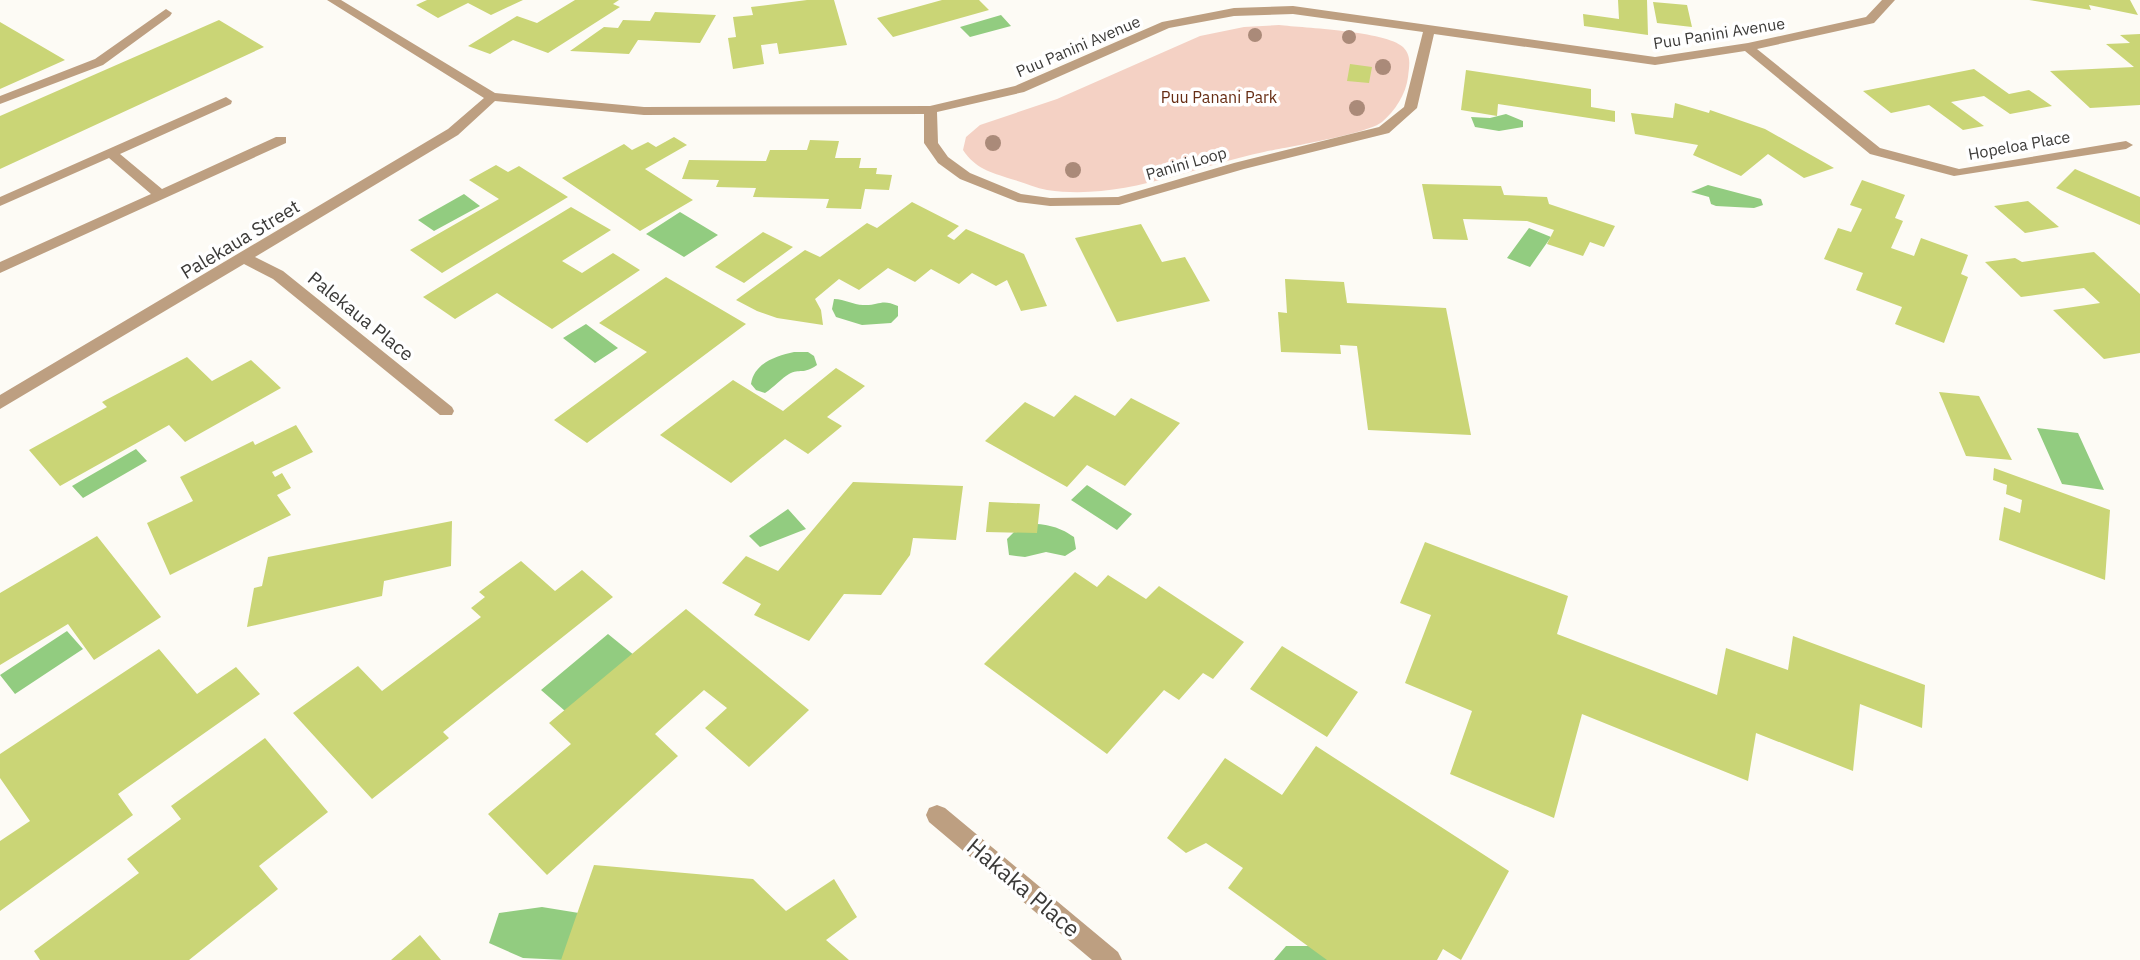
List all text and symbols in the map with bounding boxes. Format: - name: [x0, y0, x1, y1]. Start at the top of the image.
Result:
- street label: Puu Panini Avenue: [1013, 11, 1143, 81]
- street label: Puu Panini Avenue: [1652, 13, 1787, 53]
- park label: Puu Panani Park: [1161, 87, 1278, 107]
- street label: Hopeloa Place: [1966, 126, 2072, 164]
- street label: Panini Loop: [1143, 142, 1229, 184]
- street label: Palekaua Street: [176, 194, 304, 284]
- street label: Palekaua Place: [303, 266, 419, 366]
- street label: Hakaka Place: [961, 831, 1087, 943]

